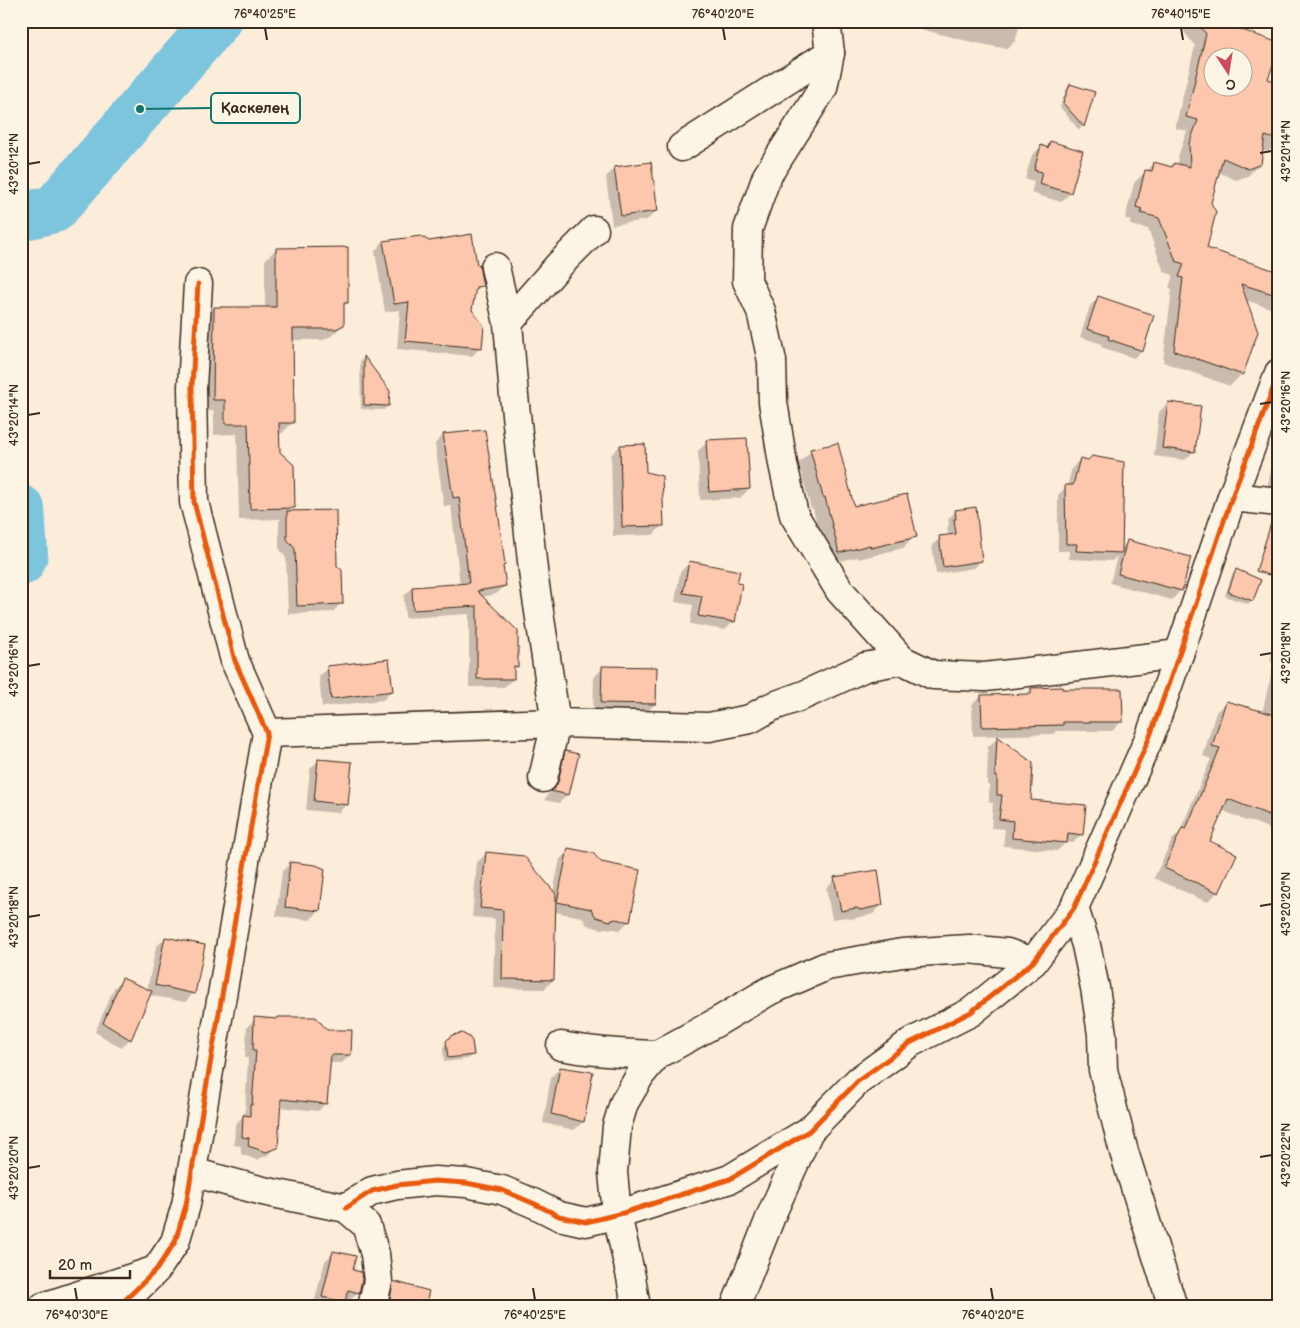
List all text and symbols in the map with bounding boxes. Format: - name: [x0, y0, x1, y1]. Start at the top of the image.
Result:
- text: 76°40'25"E: [234, 7, 296, 22]
- text: 76°40'20"E: [692, 7, 754, 22]
- text: 76°40'15"E: [1151, 7, 1211, 22]
- north arrow: [1202, 48, 1252, 98]
- text: С: [1224, 75, 1237, 94]
- callout: Қаскелең: [211, 93, 300, 123]
- text: Қаскелең: [221, 99, 289, 118]
- text: 43°20'14"N: [1279, 120, 1294, 182]
- text: 43°20'12"N: [7, 133, 22, 195]
- text: 43°20'16"N: [1279, 371, 1294, 433]
- text: 43°20'14"N: [7, 384, 22, 446]
- text: 43°20'18"N: [1279, 622, 1294, 684]
- text: 43°20'16"N: [7, 635, 22, 697]
- text: 43°20'20"N: [1279, 872, 1294, 936]
- text: 43°20'18"N: [7, 886, 22, 948]
- text: 43°20'22"N: [1279, 1123, 1294, 1187]
- text: 43°20'20"N: [7, 1136, 22, 1200]
- scale bar: [50, 1248, 130, 1280]
- text: 20 m: [58, 1256, 92, 1275]
- text: 76°40'30"E: [46, 1308, 108, 1323]
- text: 76°40'25"E: [504, 1308, 566, 1323]
- text: 76°40'20"E: [962, 1308, 1024, 1323]

